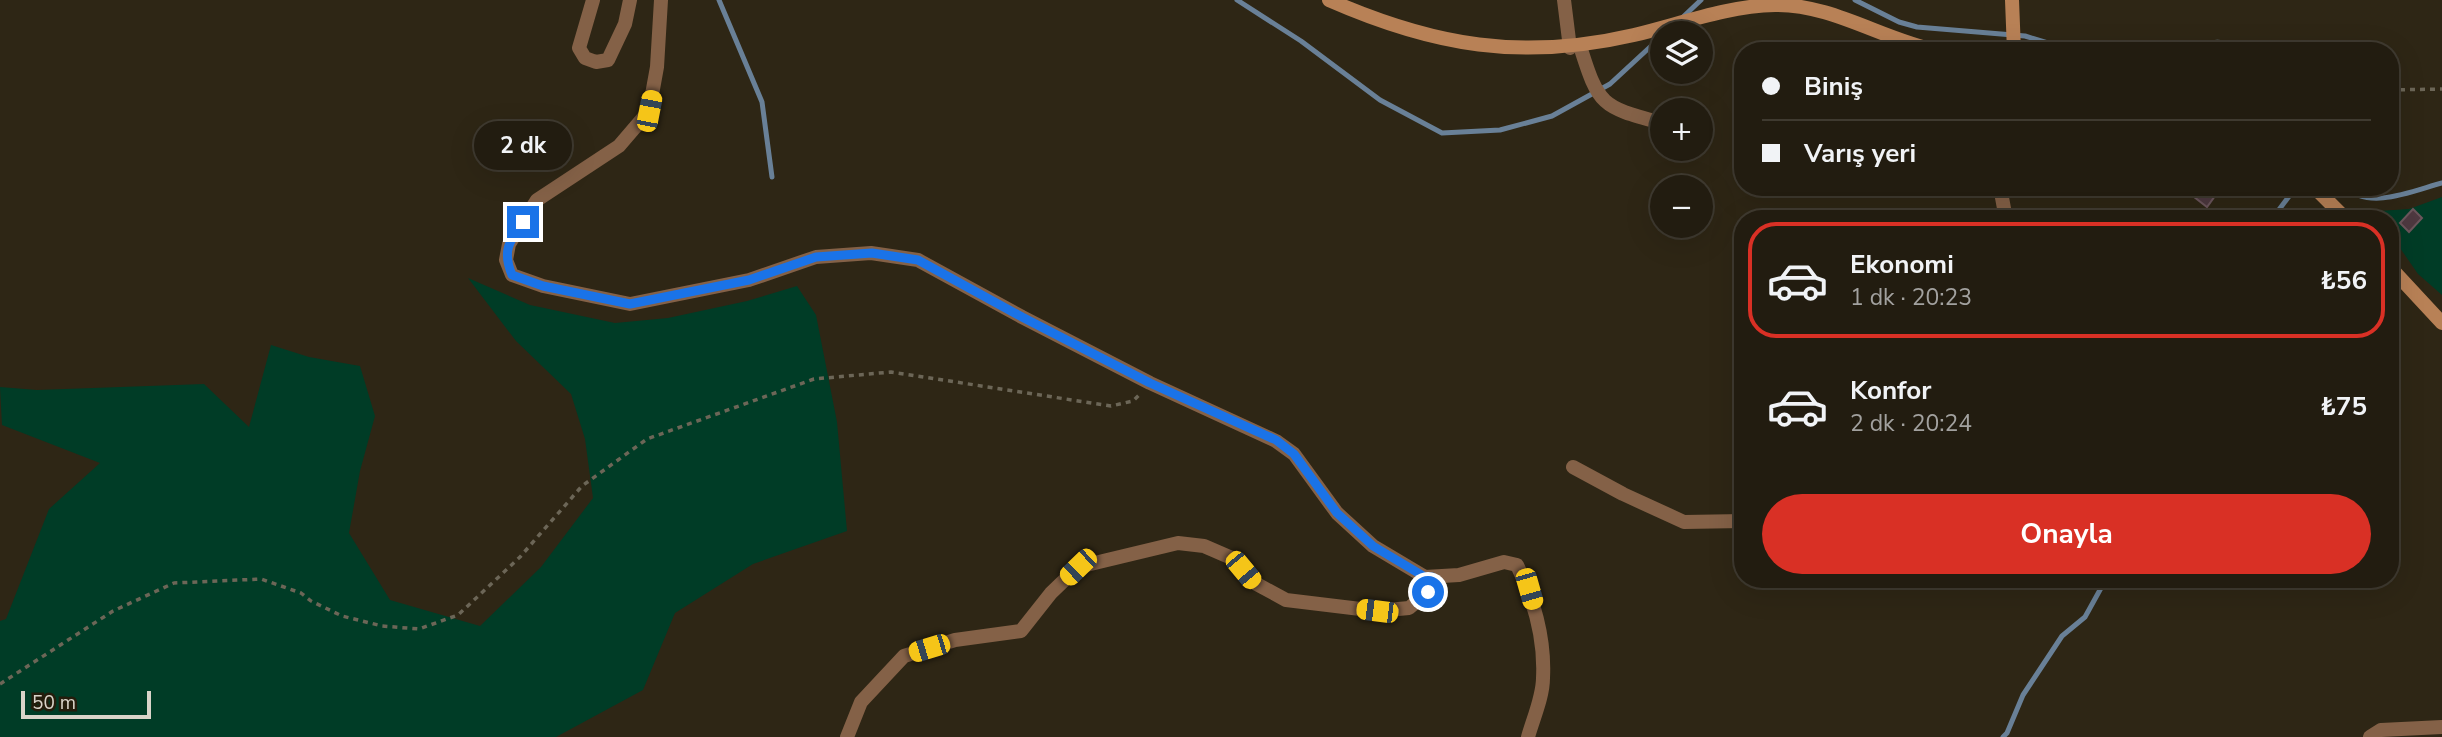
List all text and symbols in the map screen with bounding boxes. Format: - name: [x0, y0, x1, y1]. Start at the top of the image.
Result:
- map controls: [1650, 21, 1713, 238]
- button: layers: [1650, 21, 1713, 84]
- text: Biniş: [1804, 69, 1863, 104]
- car: [635, 88, 664, 134]
- button: +: [1650, 98, 1713, 161]
- callout: 2 dk: [474, 120, 572, 170]
- text: 2 dk: [500, 130, 546, 161]
- text: Varış yeri: [1804, 136, 1916, 171]
- button: −: [1650, 175, 1713, 238]
- route end: [507, 206, 539, 238]
- text: Ekonomi: [1850, 247, 1954, 282]
- icon: car: [1766, 249, 1829, 312]
- text: ₺56: [2320, 263, 2367, 298]
- text: 1 dk · 20:23: [1850, 282, 1972, 313]
- text: Konfor: [1850, 373, 1931, 408]
- icon: car: [1766, 375, 1829, 438]
- text: ₺75: [2320, 389, 2367, 424]
- text: 2 dk · 20:24: [1850, 408, 1972, 439]
- button: Onayla: [1762, 494, 2371, 574]
- car: [1056, 545, 1101, 589]
- car: [1222, 547, 1265, 593]
- car: [1514, 566, 1545, 612]
- route start: [1412, 576, 1444, 608]
- car: [1355, 598, 1400, 624]
- car: [906, 632, 953, 664]
- scale bar: [21, 688, 150, 720]
- text: 50 m: [32, 690, 76, 716]

